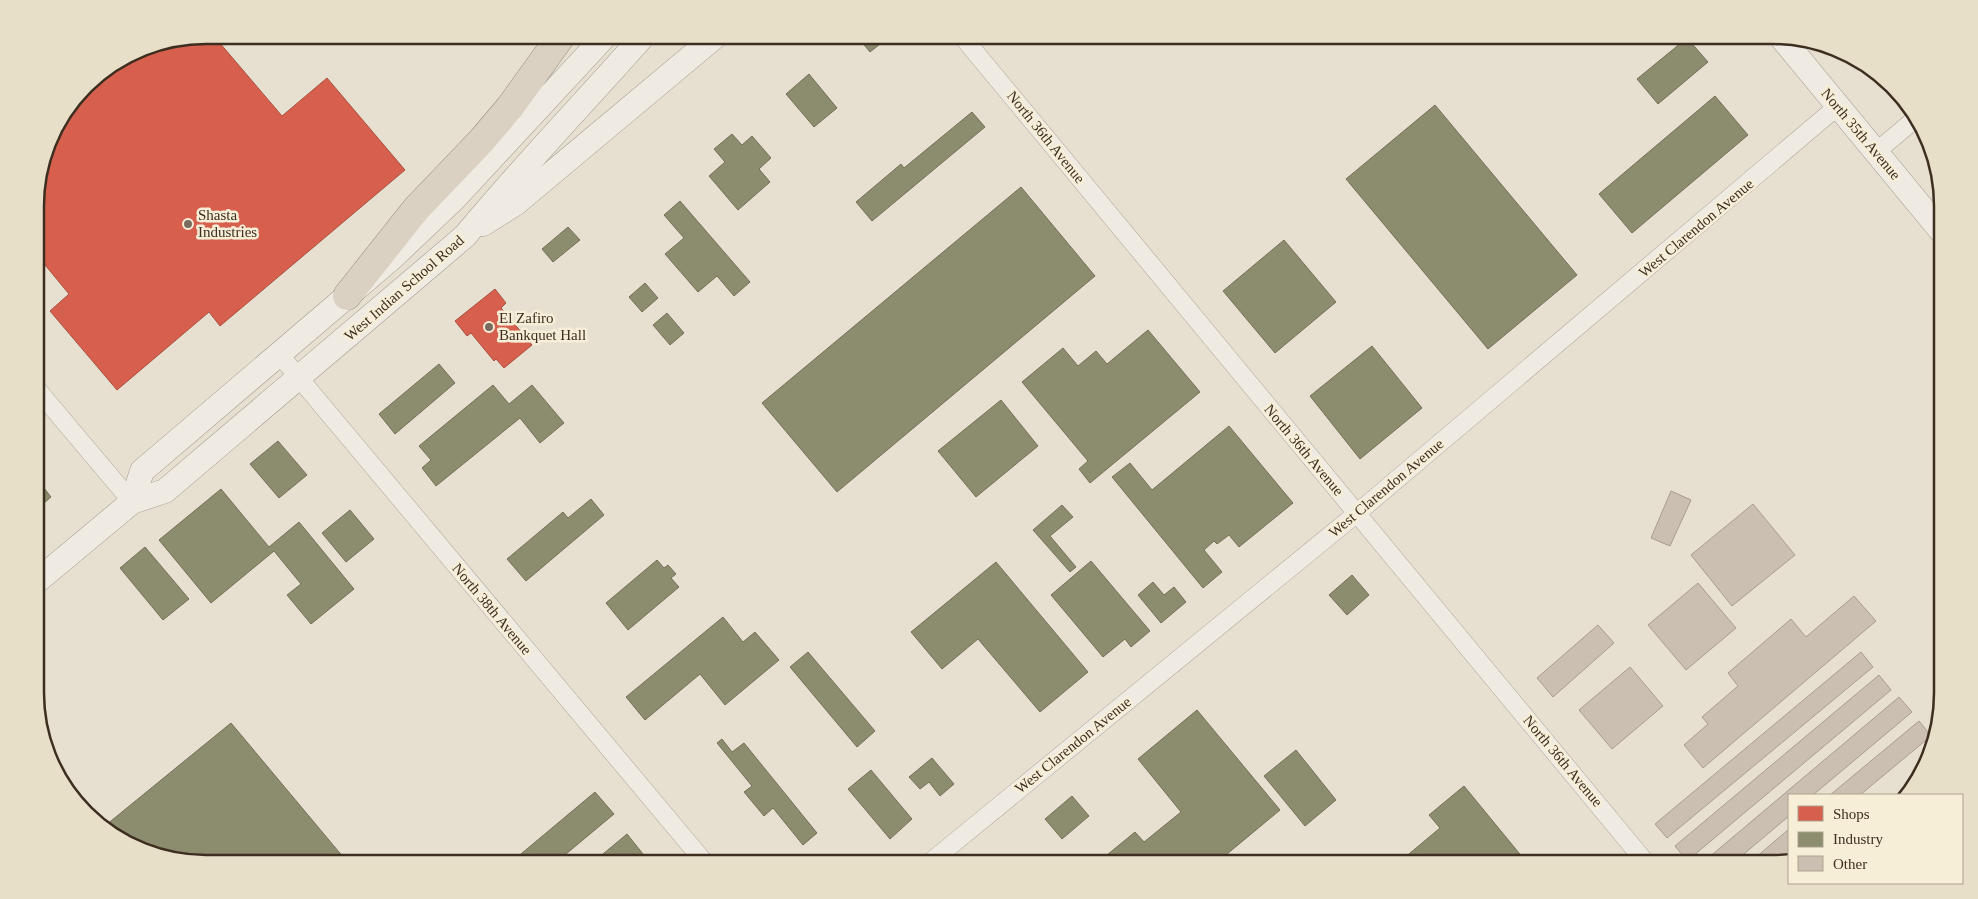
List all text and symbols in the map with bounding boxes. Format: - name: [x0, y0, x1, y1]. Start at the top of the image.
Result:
- street label: North 35th Avenue: [1818, 85, 1904, 183]
- street label: North 36th Avenue: [1004, 88, 1088, 187]
- street label: West Clarendon Avenue: [1636, 175, 1757, 281]
- place label: Shasta Industries: [198, 207, 257, 240]
- marker: Shasta Industries: [182, 218, 194, 230]
- street label: West Indian School Road: [341, 232, 467, 344]
- place label: El Zafiro Bankquet Hall: [499, 310, 586, 343]
- marker: El Zafiro Bankquet Hall: [483, 321, 495, 333]
- street label: North 36th Avenue: [1261, 401, 1347, 499]
- street label: West Clarendon Avenue: [1326, 435, 1447, 541]
- street label: North 38th Avenue: [449, 560, 535, 658]
- street label: West Clarendon Avenue: [1012, 693, 1134, 797]
- street label: North 36th Avenue: [1520, 712, 1606, 810]
- legend: [1788, 794, 1963, 884]
- text: Shops: [1833, 806, 1870, 822]
- text: Industry: [1833, 831, 1883, 847]
- text: Other: [1833, 856, 1867, 872]

